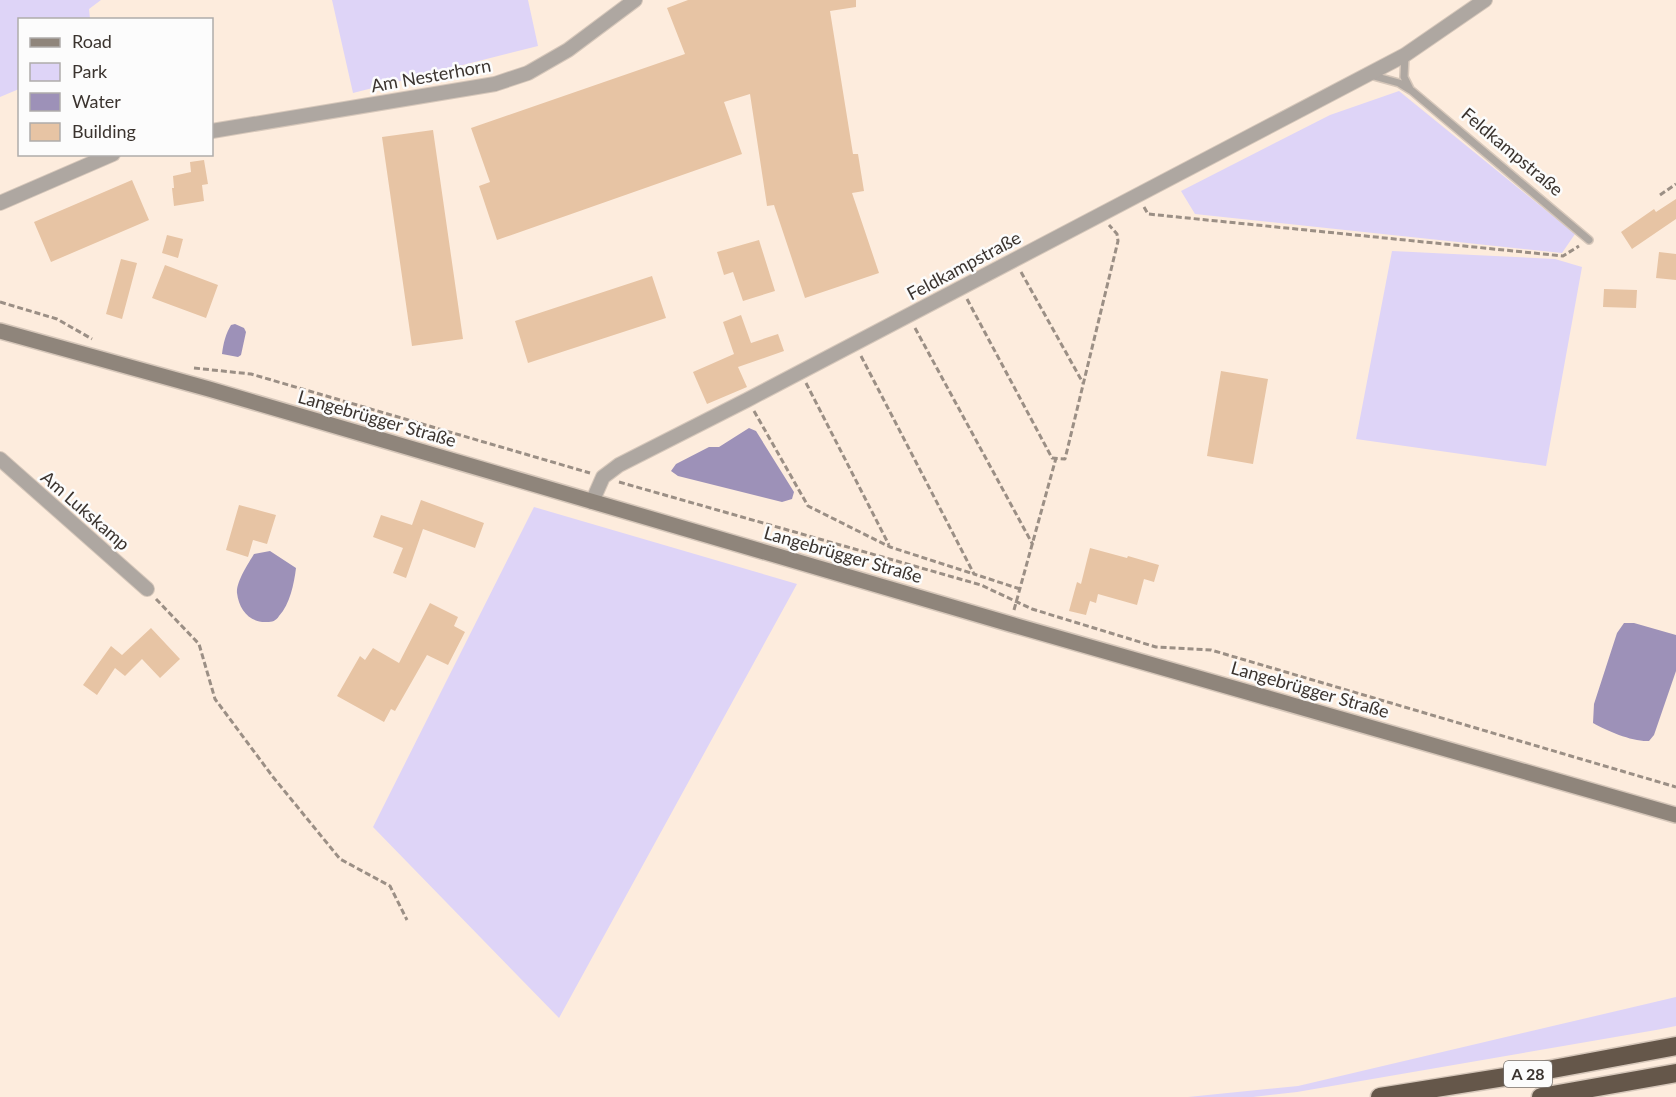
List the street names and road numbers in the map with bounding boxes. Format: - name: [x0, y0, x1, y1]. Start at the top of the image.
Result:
- street label: Am Nesterhorn: [369, 54, 493, 96]
- street label: Feldkampstraße: [1457, 102, 1568, 200]
- street label: Feldkampstraße: [903, 226, 1024, 304]
- street label: Langebrügger Straße: [296, 385, 459, 451]
- street label: Am Lukskamp: [37, 466, 134, 555]
- street label: Langebrügger Straße: [762, 521, 925, 587]
- street label: Langebrügger Straße: [1229, 656, 1392, 722]
- road number: A 28: [1504, 1061, 1552, 1087]

